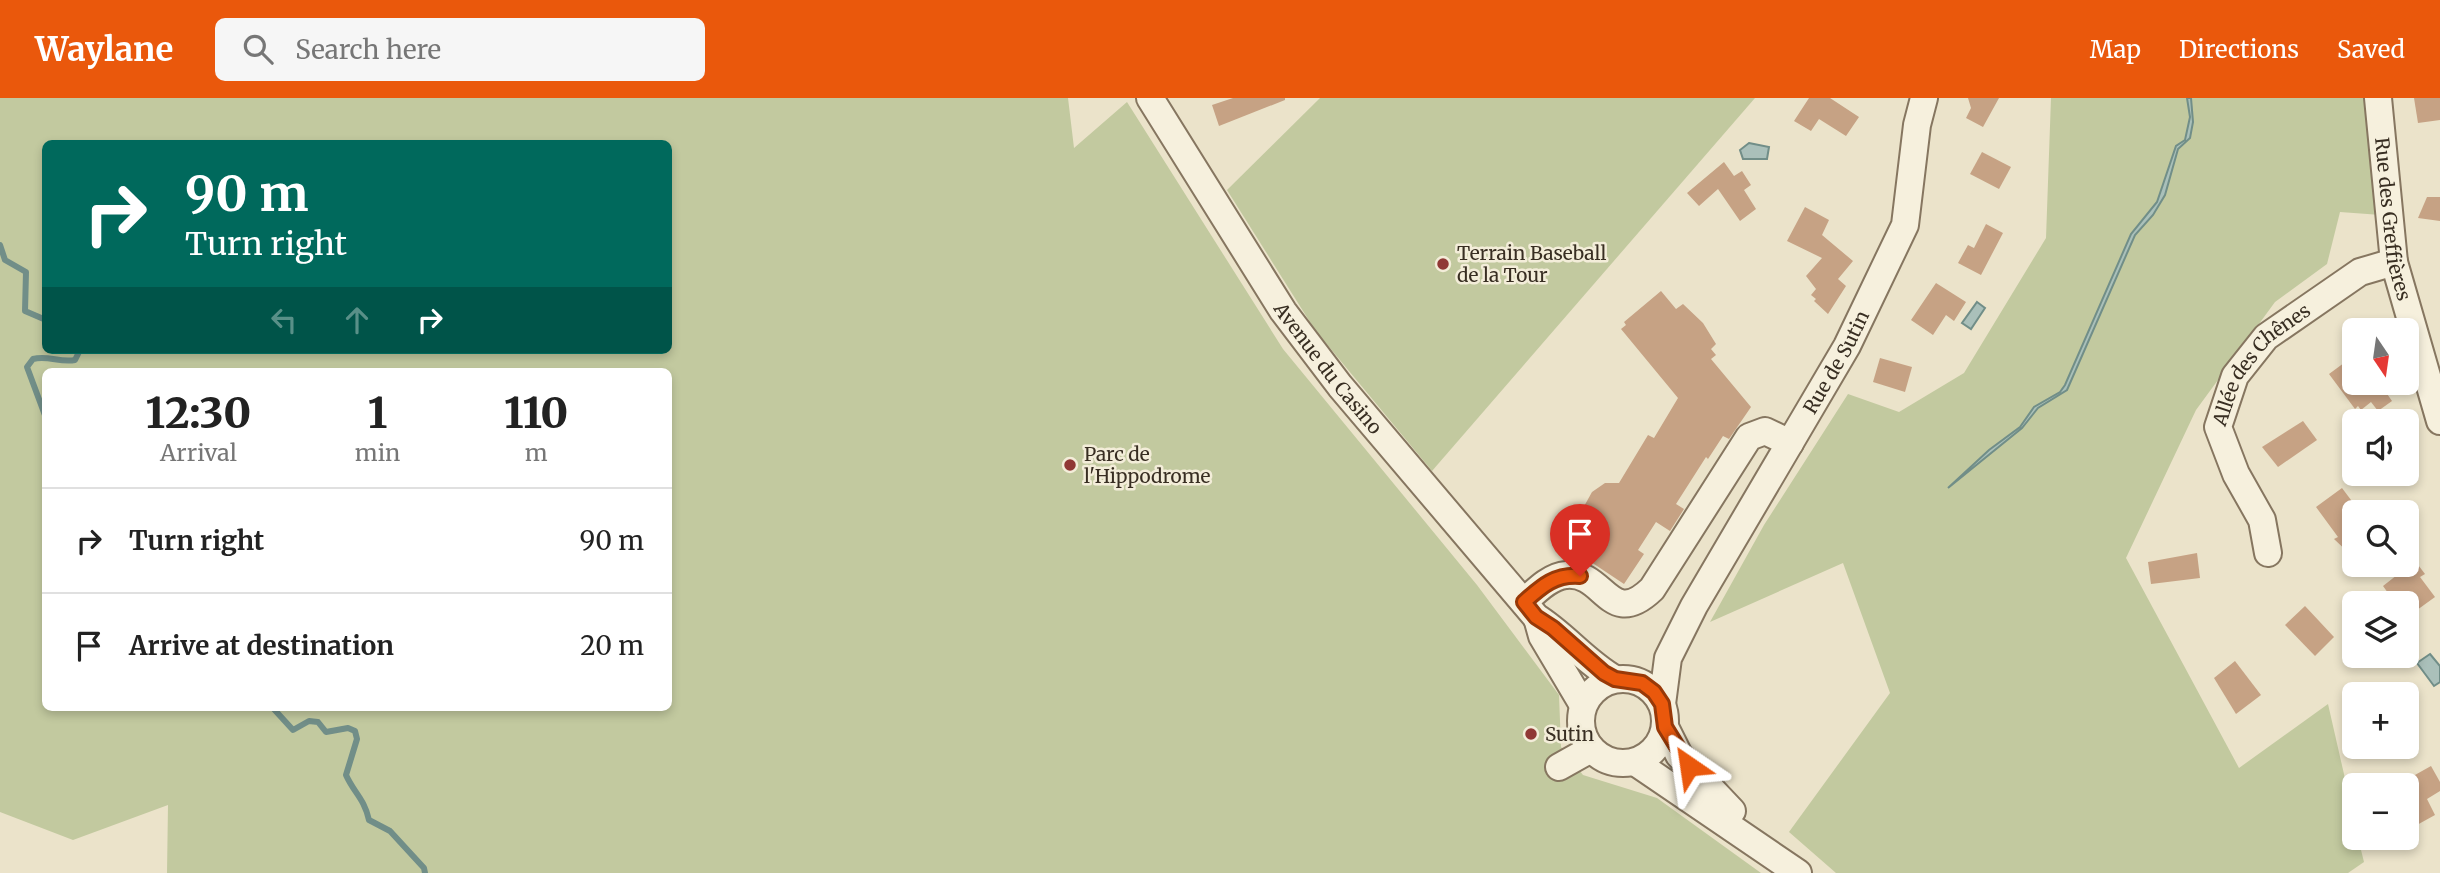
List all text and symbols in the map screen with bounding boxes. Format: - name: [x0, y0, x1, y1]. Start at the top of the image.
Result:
- search box: [215, 18, 705, 81]
- text: Waylane: [35, 29, 173, 70]
- icon: search: [239, 30, 277, 68]
- text: Search here: [295, 33, 441, 66]
- text: Map: [2090, 34, 2141, 65]
- text: Directions: [2179, 34, 2299, 65]
- text: Saved: [2337, 34, 2405, 65]
- street label: Rue des Greffières: [2370, 136, 2417, 303]
- text: 90 m: [185, 163, 309, 224]
- icon: right: [70, 168, 161, 259]
- text: Turn right: [185, 224, 347, 264]
- place label: Terrain Baseball de la Tour: [1457, 241, 1606, 287]
- marker: Terrain Baseball de la Tour: [1435, 256, 1451, 272]
- street label: Avenue du Casino: [1268, 297, 1387, 439]
- street label: Allée des Chênes: [2207, 298, 2315, 430]
- icon: left: [265, 301, 303, 339]
- icon: ahead: [338, 301, 376, 339]
- icon: right: [411, 301, 449, 339]
- street label: Rue de Sutin: [1798, 306, 1874, 418]
- north arrow: [2342, 318, 2418, 396]
- map controls: [2342, 318, 2419, 850]
- text: 12:30: [146, 387, 251, 439]
- text: 1: [368, 387, 387, 439]
- text: 110: [504, 387, 568, 439]
- button: sound: [2342, 409, 2419, 486]
- text: Arrival: [160, 438, 237, 467]
- text: min: [355, 438, 400, 467]
- text: m: [525, 438, 548, 467]
- place label: Parc de l'Hippodrome: [1084, 442, 1211, 488]
- marker: Parc de l'Hippodrome: [1062, 457, 1078, 473]
- button: search: [2342, 500, 2419, 577]
- pin: [1550, 504, 1610, 576]
- icon: arrive: [1561, 515, 1599, 553]
- icon: right: [70, 522, 108, 560]
- text: Turn right: [129, 524, 264, 557]
- text: 90 m: [580, 524, 644, 557]
- button: layers: [2342, 591, 2419, 668]
- icon: arrive: [70, 627, 108, 665]
- text: Arrive at destination: [129, 629, 394, 662]
- text: 20 m: [580, 629, 644, 662]
- button: +: [2342, 682, 2419, 759]
- place label: Sutin: [1545, 722, 1594, 746]
- marker: Sutin: [1523, 726, 1539, 742]
- position arrow: [1652, 729, 1726, 803]
- button: −: [2342, 773, 2419, 850]

